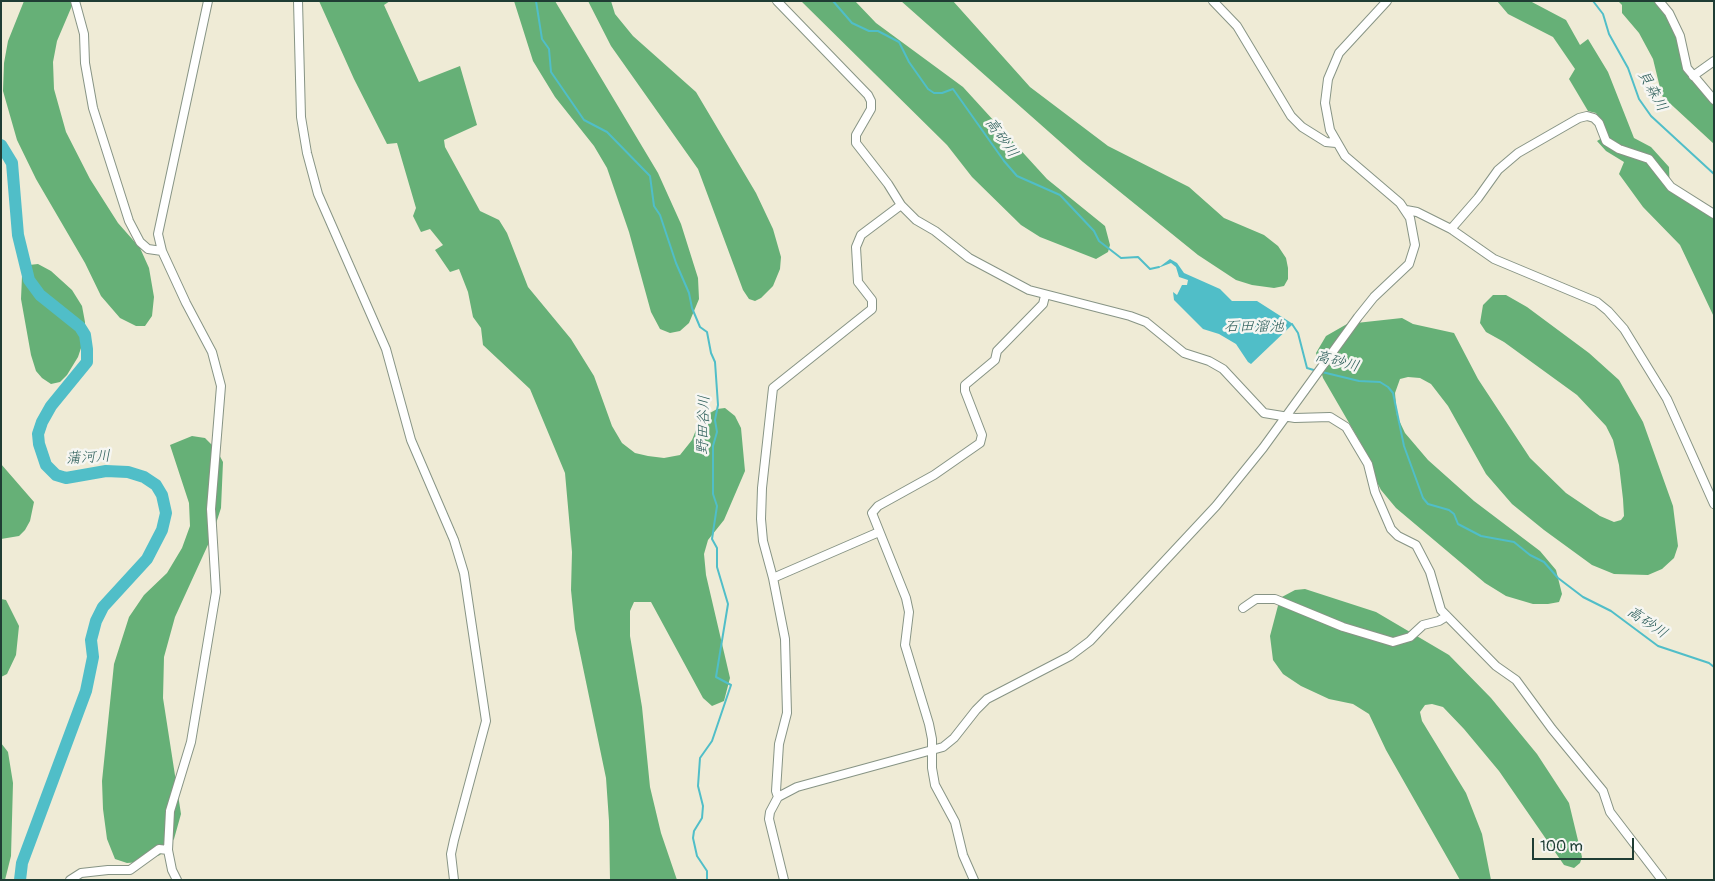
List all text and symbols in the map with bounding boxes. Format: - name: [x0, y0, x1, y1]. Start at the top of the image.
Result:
- water label: 貝森川: [1633, 67, 1671, 115]
- water label: 高砂川: [981, 114, 1021, 162]
- water label: 石田溜池: [1224, 318, 1284, 336]
- water label: 高砂川: [1313, 347, 1361, 377]
- water label: 野田谷川: [694, 395, 714, 455]
- water label: 蒲河川: [65, 448, 111, 468]
- water label: 高砂川: [1623, 603, 1671, 643]
- scale bar: [1535, 828, 1638, 860]
- text: 100 m: [1540, 837, 1583, 856]

